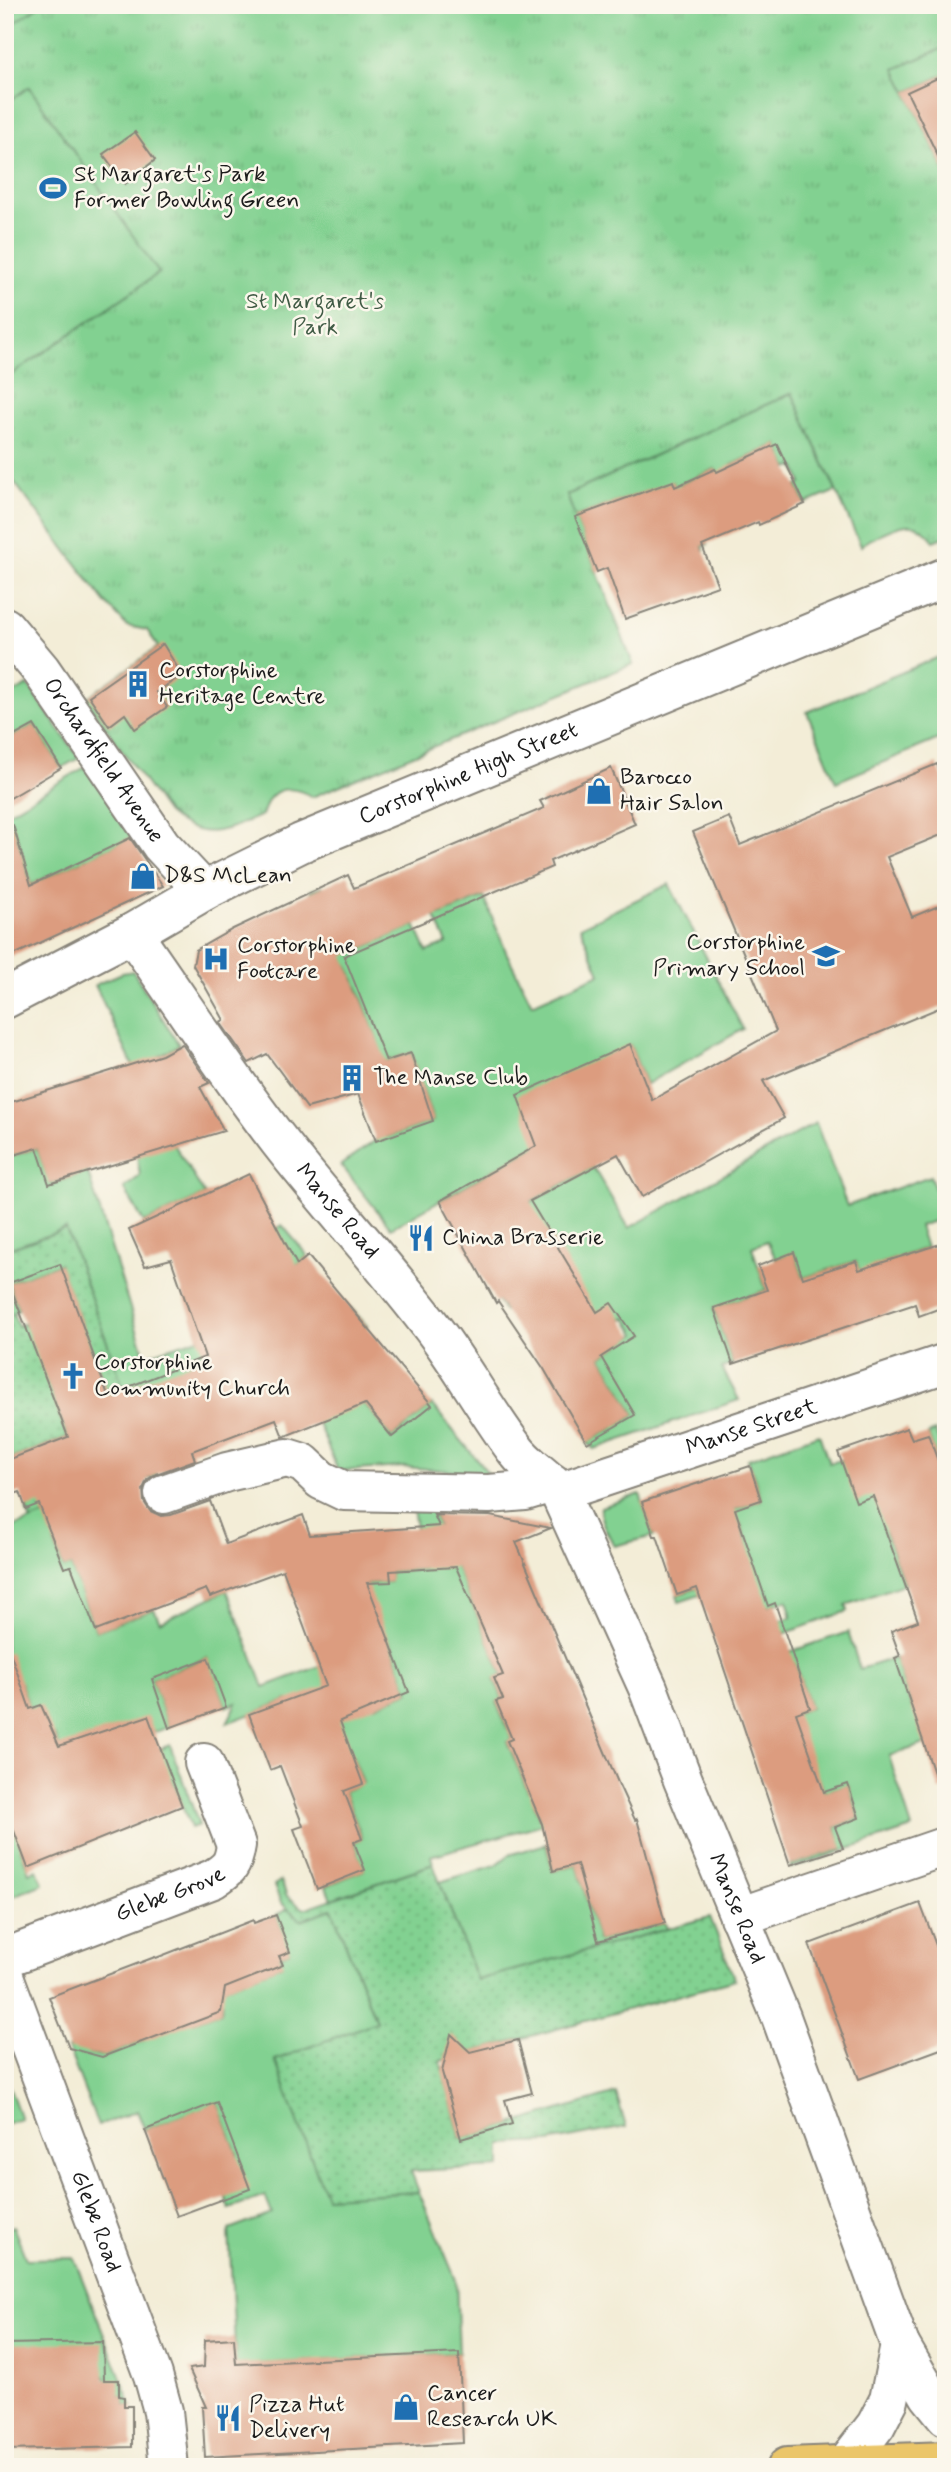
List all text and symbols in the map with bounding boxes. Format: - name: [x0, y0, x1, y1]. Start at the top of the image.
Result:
- place label: St Margaret's Park Former Bowling Green: [74, 160, 299, 218]
- sports icon: St Margaret's Park Former Bowling Green: [38, 173, 68, 203]
- park label: St Margaret's Park: [246, 287, 384, 343]
- place label: Corstorphine Heritage Centre: [159, 656, 325, 712]
- building icon: Corstorphine Heritage Centre: [123, 669, 153, 699]
- street label: Orchardfield Avenue: [36, 672, 170, 849]
- street label: Corstorphine High Street: [355, 715, 583, 832]
- place label: Barocco Hair Salon: [620, 763, 724, 819]
- shop icon: Barocco Hair Salon: [584, 776, 614, 806]
- shop icon: D&S McLean: [128, 861, 158, 891]
- place label: D&S McLean: [164, 861, 292, 891]
- place label: Corstorphine Primary School: [653, 928, 805, 984]
- place label: Corstorphine Footcare: [237, 931, 356, 987]
- school or university icon: Corstorphine Primary School: [811, 941, 841, 971]
- hospital icon: Corstorphine Footcare: [201, 944, 231, 974]
- building icon: The Manse Club: [337, 1063, 367, 1093]
- place label: The Manse Club: [373, 1063, 528, 1093]
- street label: Manse Road: [288, 1157, 386, 1266]
- restaurant icon: China Brasserie: [406, 1223, 436, 1253]
- place label: China Brasserie: [442, 1223, 604, 1253]
- place label: Corstorphine Community Church: [94, 1348, 290, 1404]
- church icon: Corstorphine Community Church: [58, 1361, 88, 1391]
- street label: Manse Street: [682, 1392, 822, 1464]
- street label: Manse Road: [700, 1849, 772, 1968]
- street label: Glebe Grove: [111, 1860, 232, 1930]
- street label: Glebe Road: [63, 2166, 128, 2277]
- place label: Cancer Research UK: [427, 2379, 558, 2435]
- place label: Pizza Hut Delivery: [249, 2390, 345, 2446]
- shop icon: Cancer Research UK: [391, 2392, 421, 2422]
- restaurant icon: Pizza Hut Delivery: [213, 2403, 243, 2433]

